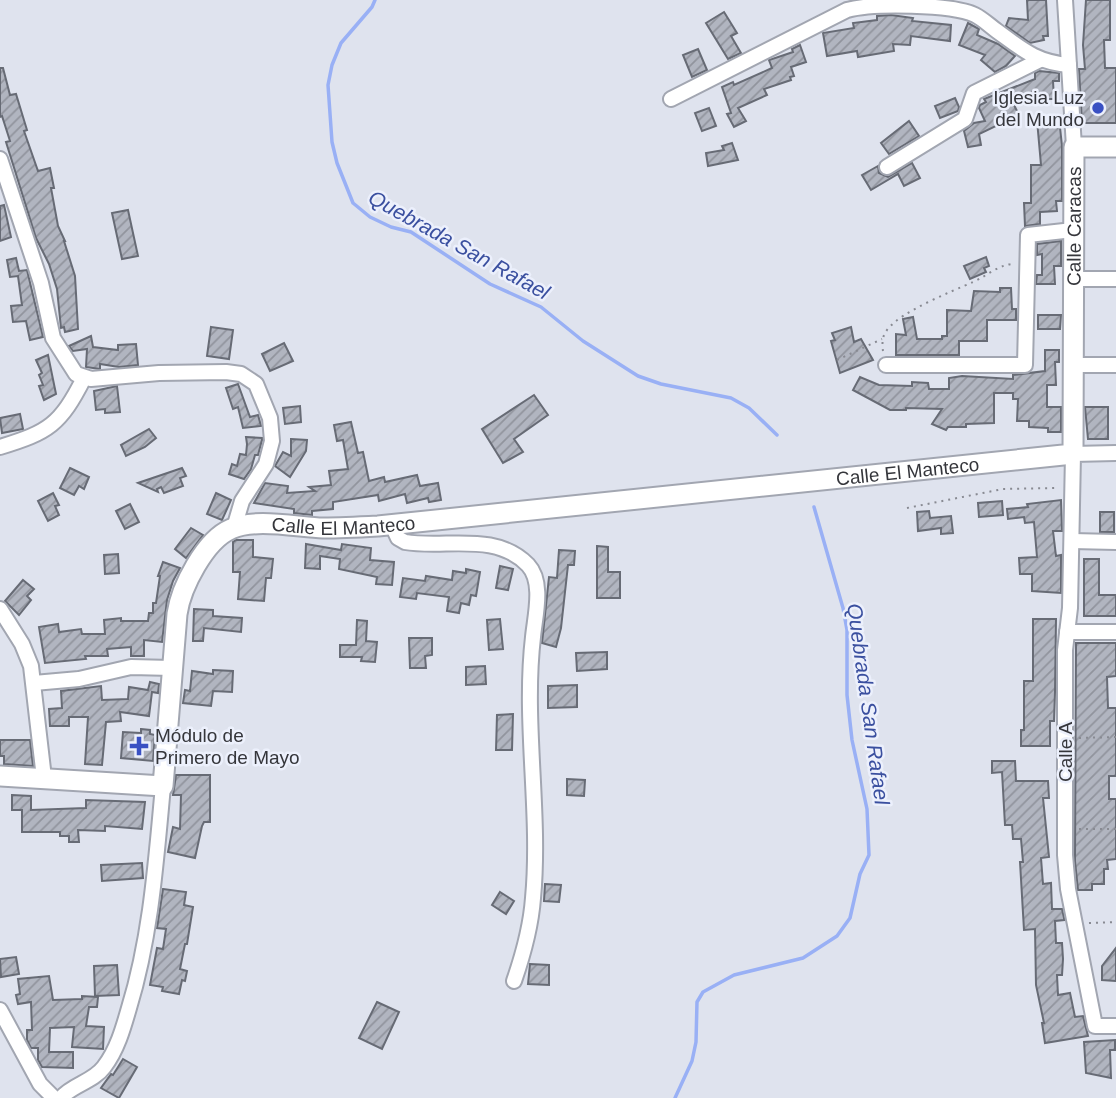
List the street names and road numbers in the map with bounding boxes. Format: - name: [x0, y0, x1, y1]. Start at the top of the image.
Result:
- street label: Calle Caracas: [1064, 166, 1085, 286]
- street label: Calle El Manteco: [835, 454, 980, 489]
- street label: Calle El Manteco: [271, 512, 416, 539]
- street label: Calle A: [1055, 722, 1076, 782]

